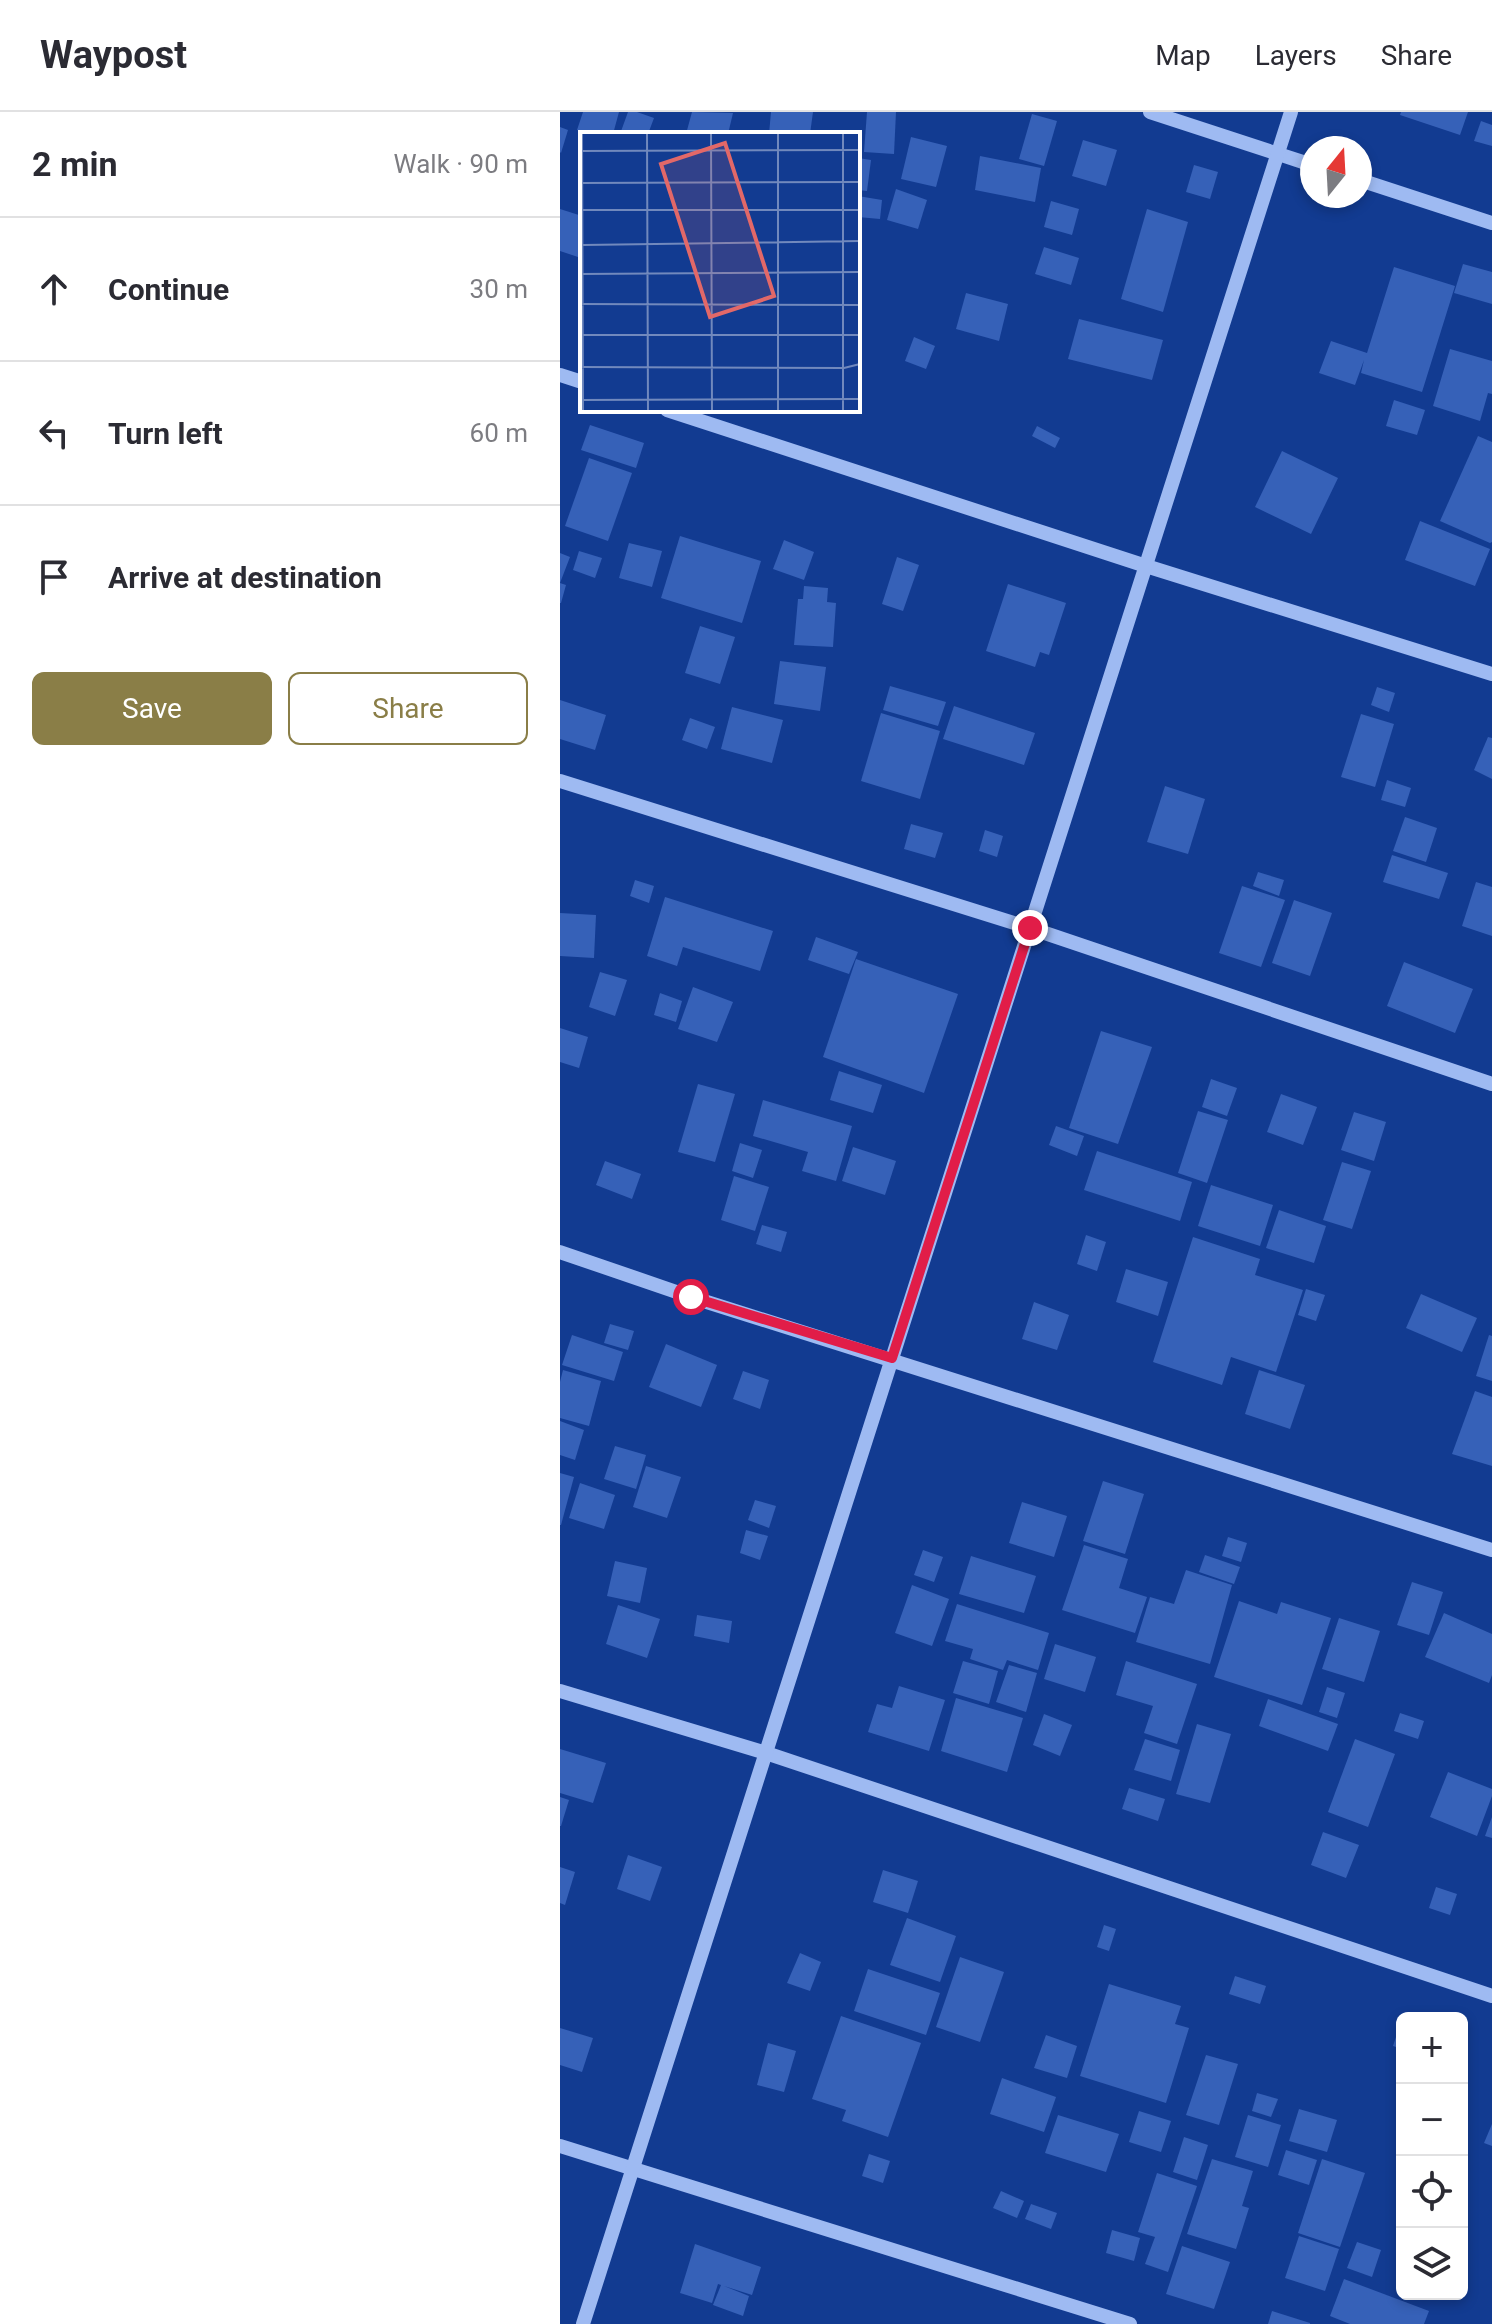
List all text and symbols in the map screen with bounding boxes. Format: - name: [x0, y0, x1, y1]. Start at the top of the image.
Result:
- text: Waypost: [40, 33, 187, 77]
- text: Map: [1155, 39, 1211, 72]
- text: Layers: [1255, 39, 1337, 72]
- text: Share: [1381, 39, 1452, 72]
- inset map: [580, 132, 860, 412]
- north arrow: [1300, 136, 1372, 208]
- text: 2 min: [32, 144, 117, 184]
- text: Walk · 90 m: [394, 149, 528, 179]
- icon: ahead: [32, 267, 76, 311]
- text: Continue: [108, 272, 229, 307]
- text: 30 m: [470, 274, 528, 304]
- icon: left: [32, 411, 76, 455]
- text: Turn left: [108, 416, 223, 451]
- text: 60 m: [470, 418, 528, 448]
- icon: arrive: [32, 555, 76, 599]
- text: Arrive at destination: [108, 560, 382, 595]
- button: Save: [32, 672, 272, 745]
- button: Share: [288, 672, 528, 745]
- route end: [1012, 910, 1048, 946]
- route start: [673, 1279, 709, 1315]
- map controls: [1396, 2012, 1468, 2300]
- button: +: [1396, 2012, 1468, 2084]
- button: −: [1396, 2084, 1468, 2156]
- button: locate: [1396, 2156, 1468, 2228]
- button: layers: [1396, 2228, 1468, 2300]

